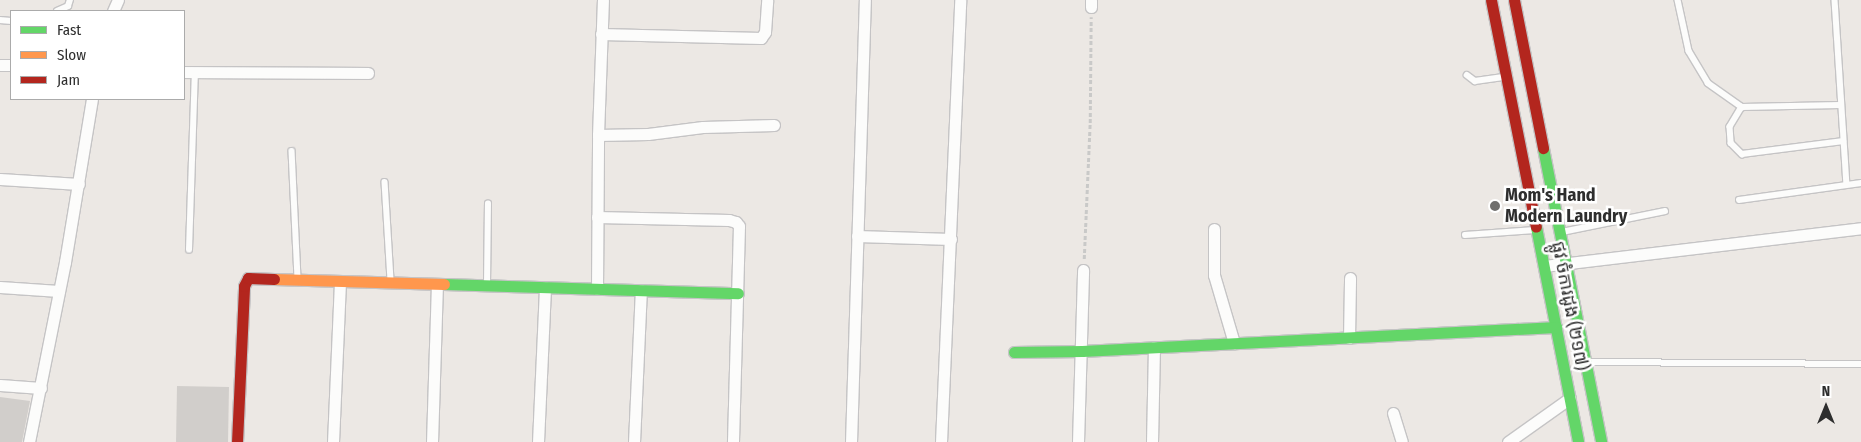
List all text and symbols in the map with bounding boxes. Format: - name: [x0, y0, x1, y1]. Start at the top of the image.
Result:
- legend: [10, 10, 185, 100]
- text: Fast: [57, 21, 81, 39]
- text: Slow: [57, 46, 86, 64]
- text: Jam: [57, 71, 80, 89]
- place label: Mom's Hand Modern Laundry: [1505, 185, 1627, 228]
- marker: Mom's Hand Modern Laundry: [1489, 200, 1501, 212]
- street label: ផ្លូវ ចំការដូង (២១៧): [1547, 240, 1593, 372]
- north arrow: [1801, 382, 1851, 432]
- text: N: [1822, 383, 1830, 400]

